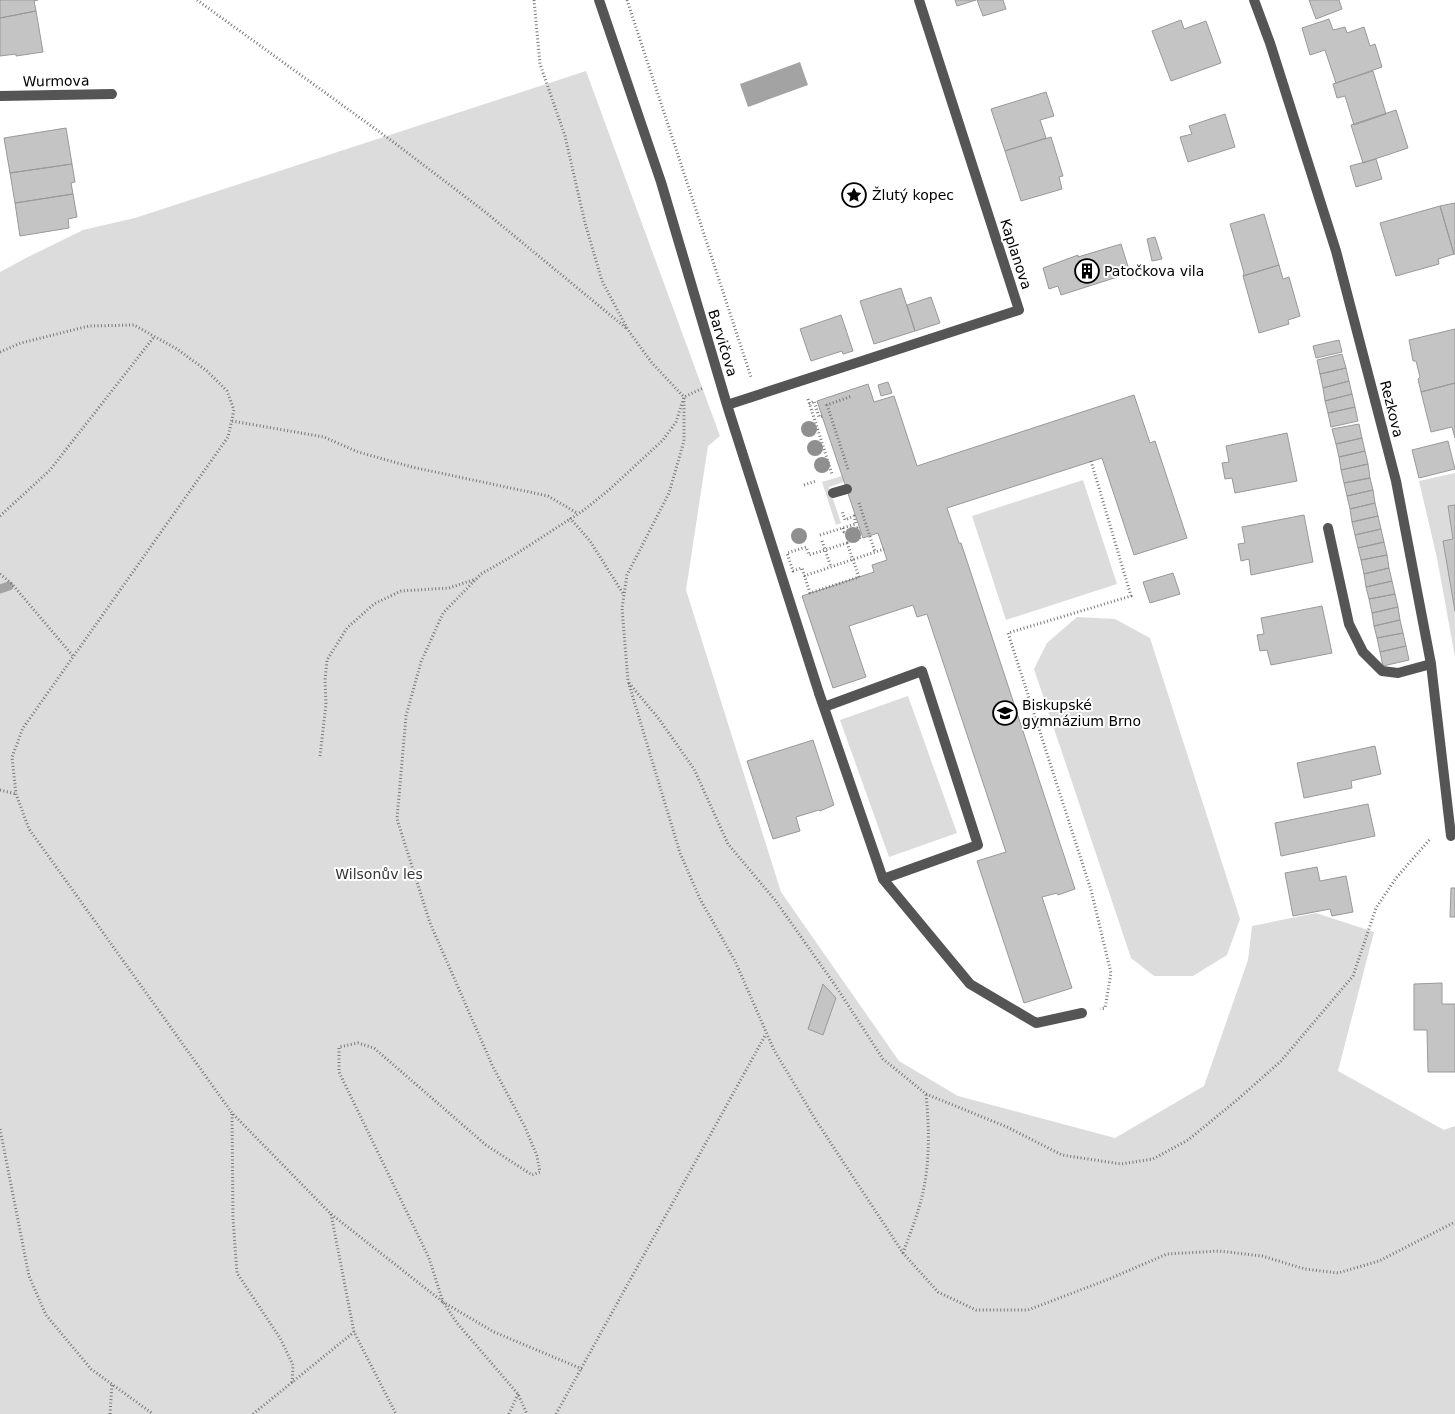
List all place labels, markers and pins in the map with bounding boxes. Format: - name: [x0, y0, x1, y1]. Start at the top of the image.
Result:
- place icon: Žlutý kopec: [841, 182, 867, 208]
- place label: Žlutý kopec: [872, 186, 954, 203]
- building icon: Patočkova vila: [1074, 258, 1100, 284]
- place label: Patočkova vila: [1104, 263, 1204, 279]
- place label: Biskupské gymnázium Brno: [1022, 697, 1141, 729]
- school or university icon: Biskupské gymnázium Brno: [992, 700, 1018, 726]

